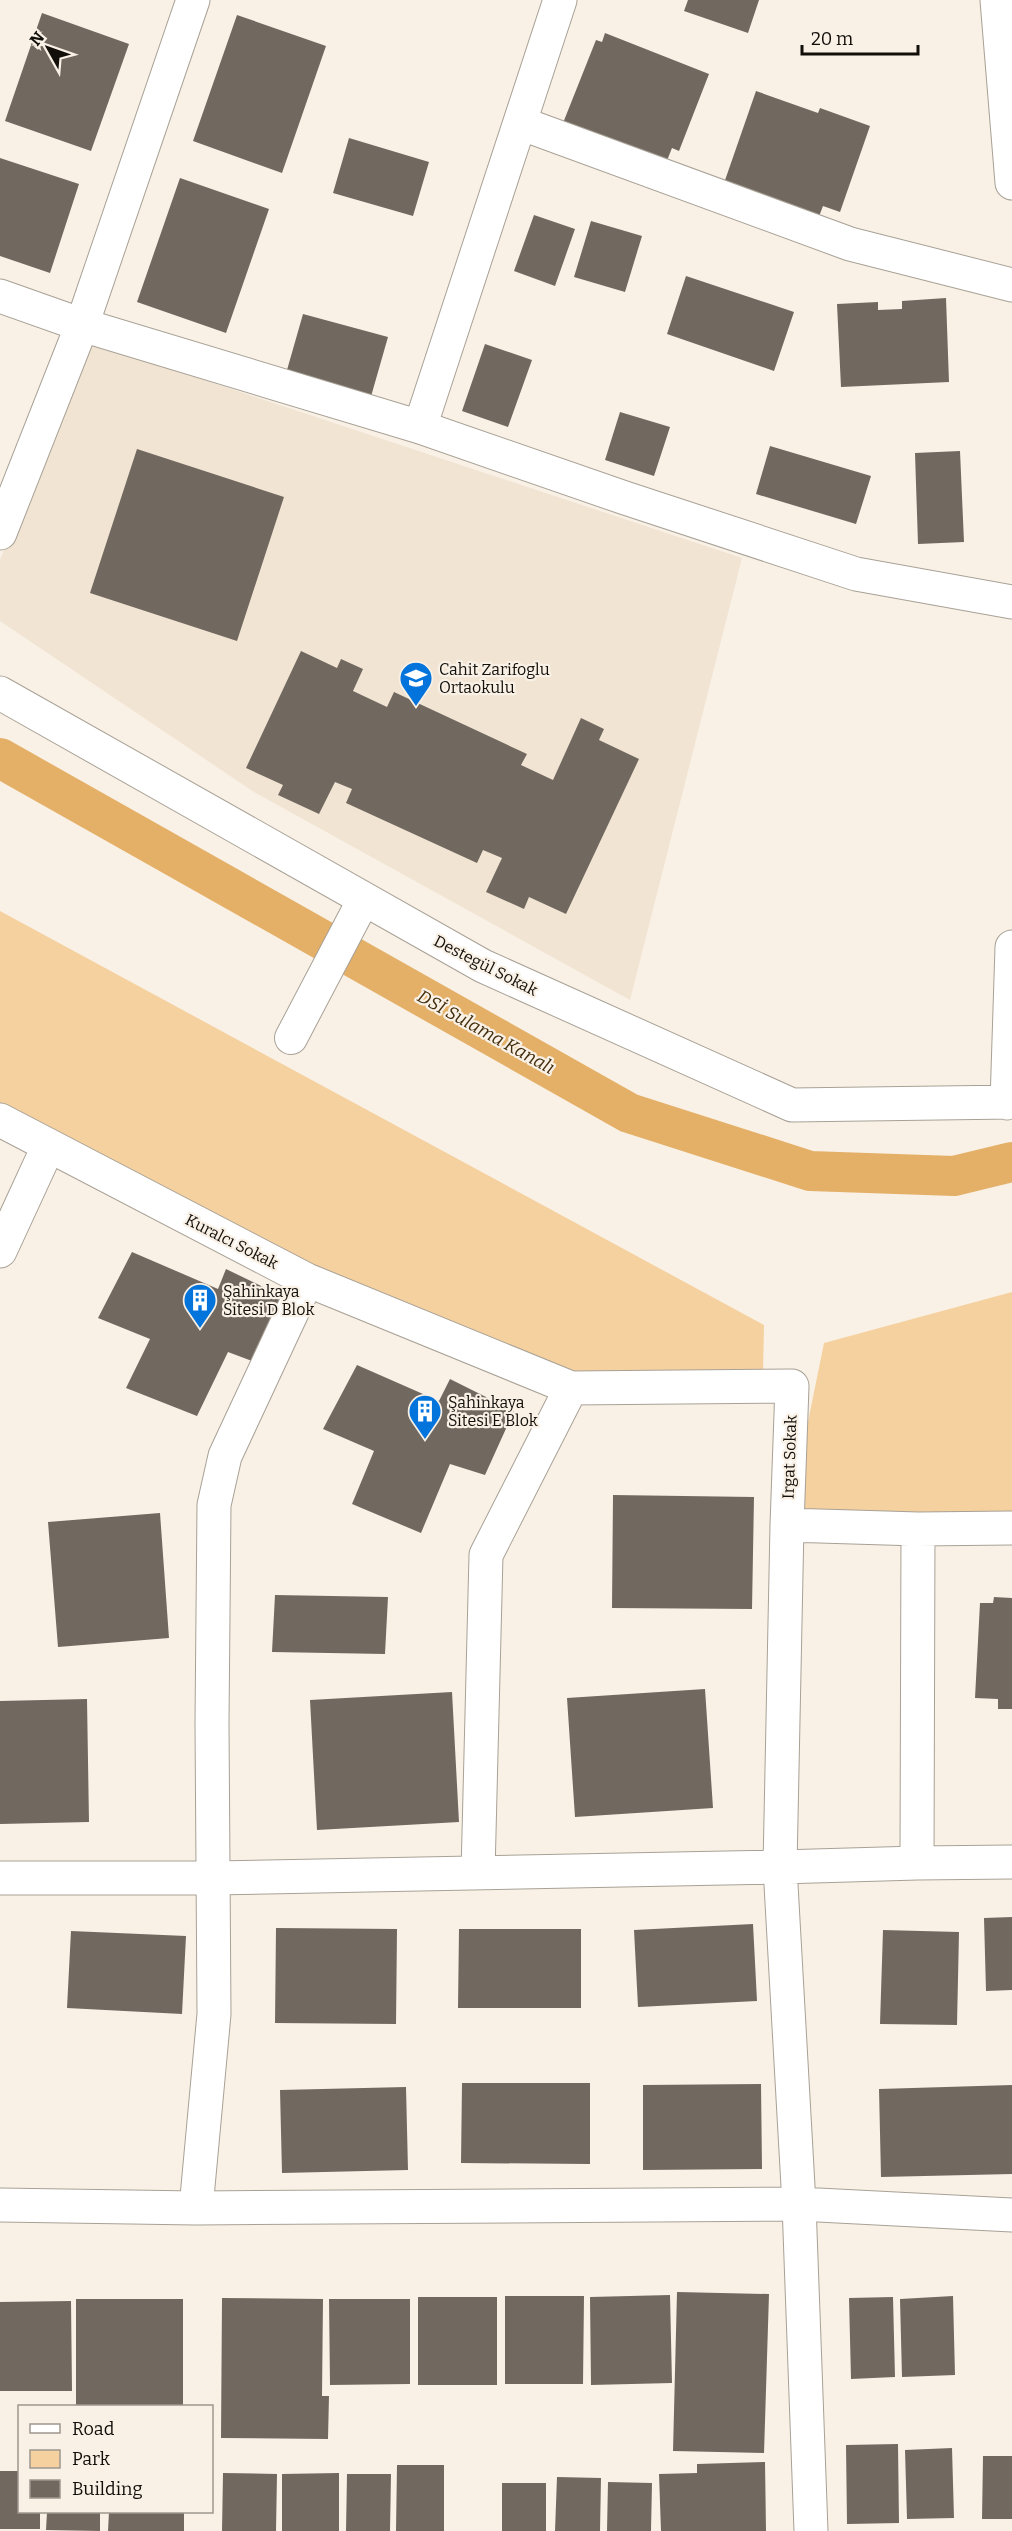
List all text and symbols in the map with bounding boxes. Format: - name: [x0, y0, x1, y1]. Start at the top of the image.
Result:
- north arrow: [18, 18, 78, 78]
- scale bar: [802, 18, 918, 56]
- text: N: [26, 28, 48, 50]
- text: 20 m: [811, 28, 853, 50]
- school or university icon: Cahit Zarifoglu Ortaokulu: [398, 660, 434, 707]
- place label: Cahit Zarifoglu Ortaokulu: [439, 660, 550, 697]
- street label: Destegül Sokak: [431, 931, 541, 1000]
- water label: DSİ Sulama Kanalı: [414, 985, 558, 1079]
- street label: Kuralcı Sokak: [182, 1210, 281, 1273]
- building icon: Şahinkaya Sitesi D Blok: [182, 1282, 218, 1329]
- place label: Şahinkaya Sitesi D Blok: [223, 1282, 314, 1319]
- building icon: Şahinkaya Sitesi E Blok: [407, 1393, 443, 1440]
- place label: Şahinkaya Sitesi E Blok: [448, 1393, 538, 1430]
- street label: Irgat Sokak: [779, 1415, 800, 1499]
- legend: [18, 2405, 213, 2513]
- text: Road: [72, 2418, 115, 2440]
- text: Park: [72, 2448, 111, 2470]
- text: Building: [72, 2478, 143, 2500]

